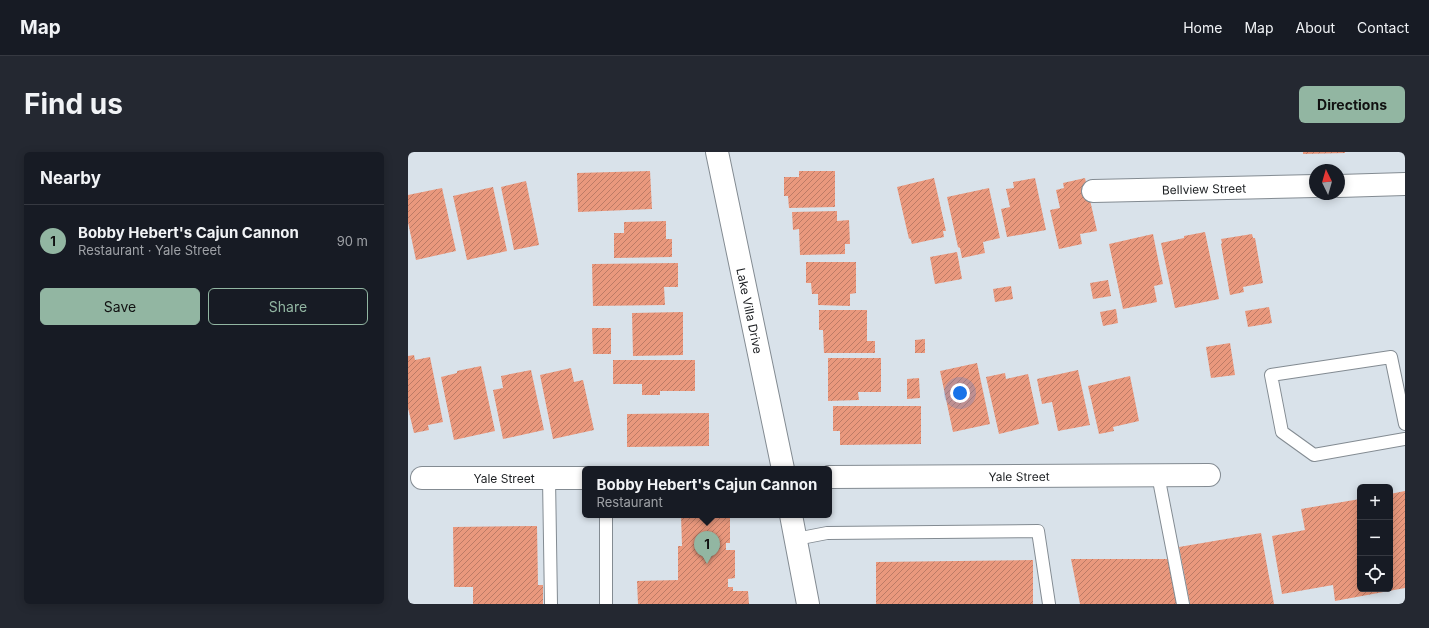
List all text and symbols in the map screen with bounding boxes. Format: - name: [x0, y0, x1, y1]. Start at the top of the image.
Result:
- text: Map: [20, 16, 61, 39]
- text: Home: [1183, 19, 1222, 36]
- text: Map: [1244, 19, 1274, 36]
- text: About: [1296, 19, 1335, 36]
- text: Contact: [1357, 19, 1409, 36]
- button: Directions: [1299, 86, 1405, 123]
- text: Find us: [24, 87, 123, 121]
- north arrow: [1309, 164, 1345, 200]
- text: Nearby: [40, 168, 101, 188]
- street label: Bellview Street: [1162, 180, 1246, 197]
- text: Bobby Hebert's Cajun Cannon: [78, 223, 299, 242]
- text: 1: [50, 233, 56, 249]
- text: 90 m: [337, 233, 368, 249]
- text: Restaurant · Yale Street: [78, 242, 221, 258]
- street label: Lake Villa Drive: [734, 266, 766, 355]
- button: Save: [40, 288, 200, 325]
- button: Share: [208, 288, 368, 325]
- your location: [950, 383, 970, 403]
- popup: [582, 466, 832, 518]
- street label: Yale Street: [988, 468, 1050, 484]
- street label: Yale Street: [473, 471, 535, 486]
- text: Bobby Hebert's Cajun Cannon: [597, 475, 817, 494]
- map controls: [1357, 484, 1393, 592]
- button: +: [1357, 484, 1393, 520]
- text: Restaurant: [597, 494, 663, 510]
- button: −: [1357, 520, 1393, 556]
- pin: 1: [694, 531, 720, 564]
- button: locate: [1357, 556, 1393, 592]

